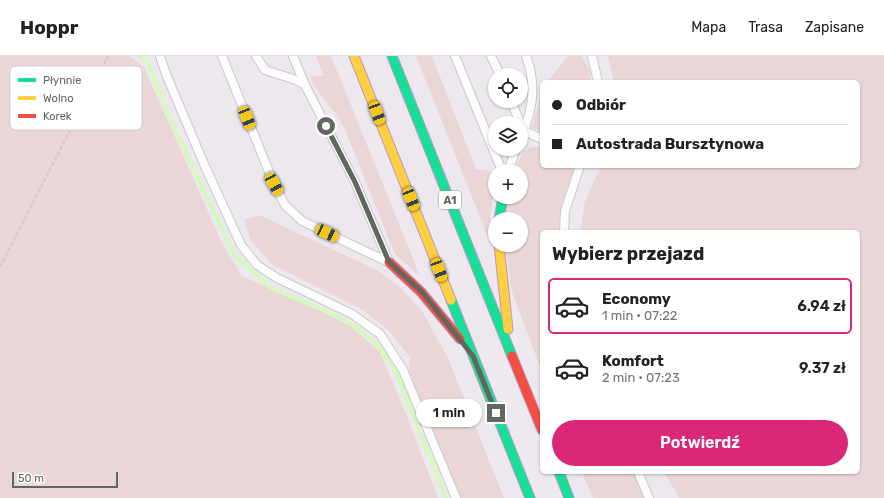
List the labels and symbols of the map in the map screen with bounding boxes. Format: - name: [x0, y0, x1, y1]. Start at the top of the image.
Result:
- legend: [10, 66, 142, 130]
- text: Płynnie: [43, 74, 81, 87]
- text: Wolno: [43, 92, 74, 105]
- car: [367, 100, 387, 126]
- car: [237, 105, 257, 131]
- text: Korek: [43, 110, 72, 123]
- route start: [317, 117, 335, 135]
- car: [263, 171, 285, 197]
- car: [401, 186, 421, 212]
- road number: A1: [439, 191, 461, 209]
- car: [314, 222, 340, 244]
- car: [429, 257, 449, 283]
- callout: 1 min: [416, 399, 482, 427]
- route end: [487, 404, 505, 422]
- scale bar: [12, 470, 118, 489]

